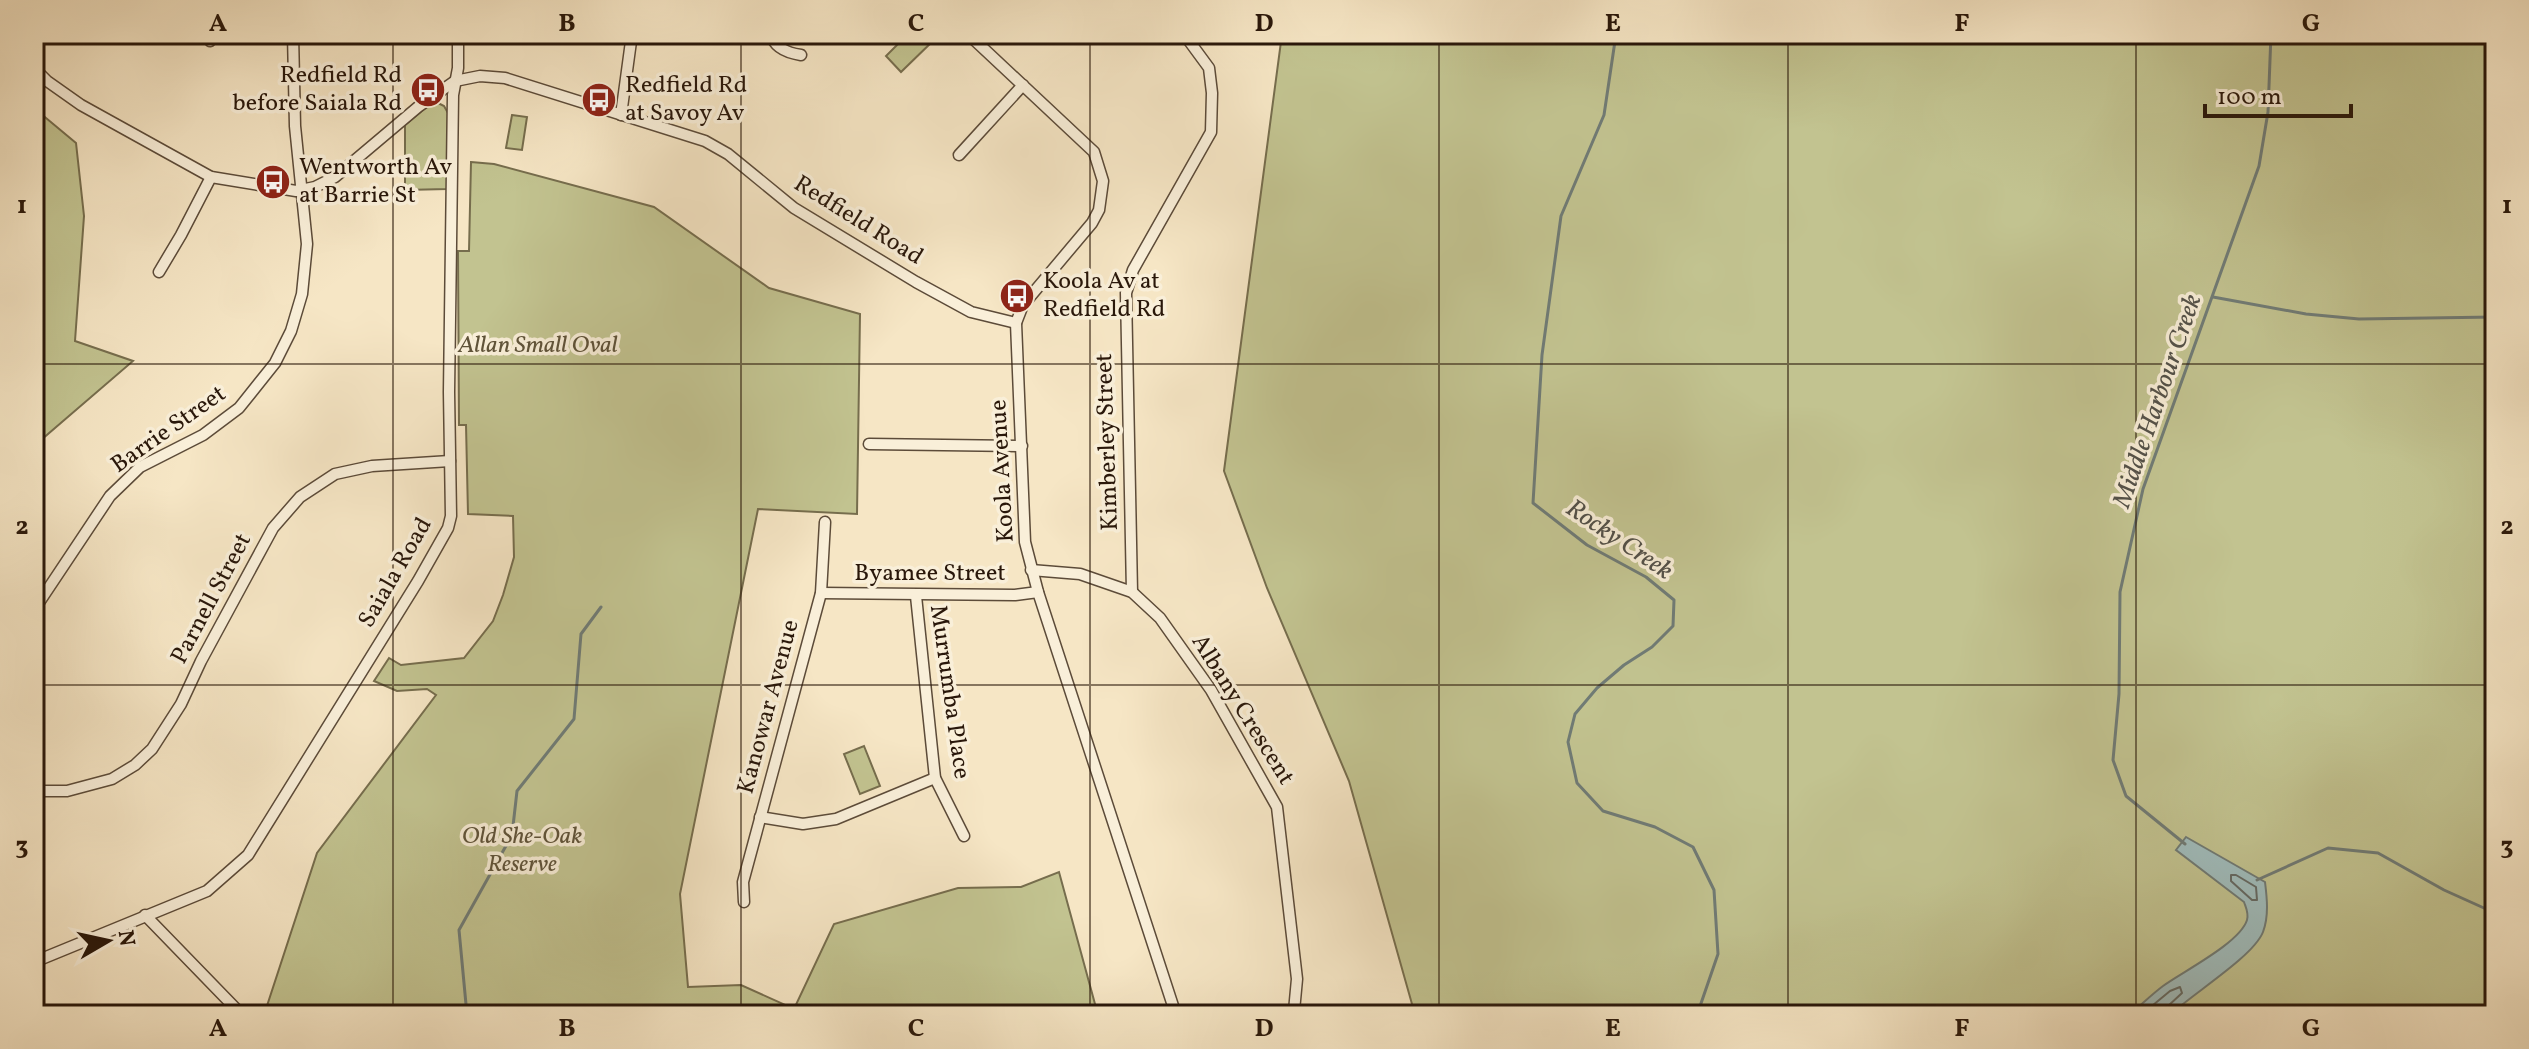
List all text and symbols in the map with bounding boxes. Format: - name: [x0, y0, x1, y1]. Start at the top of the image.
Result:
- text: A: [209, 6, 228, 42]
- text: B: [558, 6, 576, 42]
- text: C: [908, 6, 924, 42]
- text: D: [1254, 6, 1274, 42]
- text: E: [1605, 6, 1621, 42]
- text: F: [1954, 6, 1970, 42]
- text: G: [2302, 6, 2320, 42]
- place label: Redfield Rd before Saiala Rd: [233, 59, 402, 121]
- scale bar: [2205, 68, 2351, 118]
- place label: Redfield Rd at Savoy Av: [625, 69, 747, 131]
- bus stop icon: Redfield Rd before Saiala Rd: [409, 71, 447, 109]
- bus stop icon: Redfield Rd at Savoy Av: [580, 81, 618, 119]
- text: 100 m: [2217, 81, 2282, 115]
- place label: Wentworth Av at Barrie St: [299, 151, 452, 213]
- bus stop icon: Wentworth Av at Barrie St: [254, 163, 292, 201]
- street label: Redfield Road: [787, 168, 929, 274]
- text: 1: [17, 188, 27, 224]
- text: 1: [2502, 188, 2512, 224]
- place label: Koola Av at Redfield Rd: [1043, 265, 1165, 327]
- bus stop icon: Koola Av at Redfield Rd: [998, 277, 1036, 315]
- water label: Middle Harbour Creek: [2104, 289, 2211, 514]
- park label: Allan Small Oval: [457, 329, 618, 363]
- street label: Kimberley Street: [1088, 353, 1128, 531]
- street label: Barrie Street: [105, 378, 233, 482]
- street label: Koola Avenue: [982, 399, 1024, 543]
- water label: Rocky Creek: [1558, 491, 1680, 589]
- text: 2: [15, 509, 29, 545]
- text: 2: [2500, 509, 2514, 545]
- street label: Saiala Road: [351, 511, 441, 635]
- street label: Parnell Street: [163, 528, 261, 670]
- street label: Byamee Street: [854, 557, 1006, 591]
- street label: Murrumba Place: [920, 603, 978, 781]
- street label: Kanowar Avenue: [729, 616, 809, 798]
- street label: Albany Crescent: [1182, 628, 1302, 792]
- park label: Old She-Oak Reserve: [462, 820, 582, 882]
- text: 3: [15, 829, 29, 865]
- text: 3: [2500, 829, 2514, 865]
- north arrow: [68, 901, 148, 981]
- text: N: [109, 928, 142, 949]
- text: A: [209, 1011, 228, 1047]
- text: B: [558, 1011, 576, 1047]
- text: C: [908, 1011, 924, 1047]
- text: D: [1254, 1011, 1274, 1047]
- text: E: [1605, 1011, 1621, 1047]
- text: F: [1954, 1011, 1970, 1047]
- text: G: [2302, 1011, 2320, 1047]

